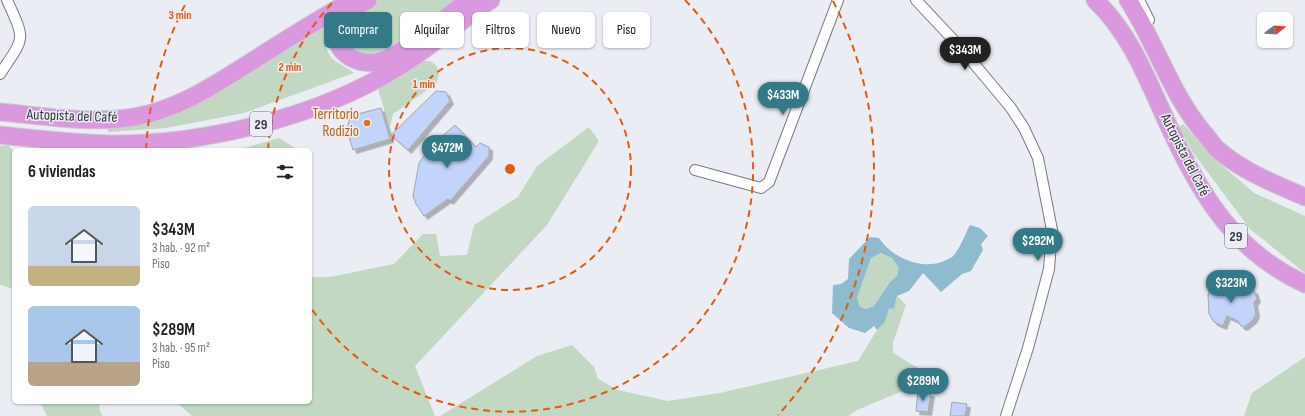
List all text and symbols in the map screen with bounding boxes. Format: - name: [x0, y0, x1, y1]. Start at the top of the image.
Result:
- text: 3 min: [169, 8, 191, 23]
- chip: Comprar: [324, 12, 392, 48]
- chip: Alquilar: [400, 12, 464, 48]
- chip: Filtros: [472, 12, 529, 48]
- chip: Nuevo: [537, 12, 595, 48]
- chip: Piso: [603, 12, 650, 48]
- north arrow: [1257, 12, 1293, 48]
- map controls: [1257, 12, 1293, 48]
- pin: $343M: [937, 37, 993, 71]
- text: $343M: [949, 42, 981, 58]
- text: 2 min: [279, 60, 301, 75]
- text: 1 min: [413, 77, 435, 92]
- pin: $433M: [755, 82, 811, 116]
- text: $433M: [767, 87, 799, 103]
- street label: Autopista del Café: [25, 105, 118, 127]
- place label: Territorio Rodizio: [312, 105, 359, 141]
- street label: Autopista del Café: [1155, 109, 1214, 200]
- road number: 29: [250, 112, 272, 136]
- marker: Territorio Rodizio: [362, 118, 372, 128]
- pin: $472M: [419, 135, 475, 169]
- text: $472M: [431, 140, 463, 156]
- icon: filters: [274, 161, 296, 183]
- text: 6 viviendas: [28, 162, 96, 182]
- centre of rings: [503, 162, 517, 176]
- text: $343M: [152, 220, 195, 240]
- icon: home: [60, 222, 108, 270]
- road number: 29: [1225, 224, 1247, 248]
- pin: $292M: [1010, 228, 1066, 262]
- text: $292M: [1022, 233, 1054, 249]
- text: 3 hab. · 92 m²: [152, 240, 210, 256]
- text: Piso: [152, 256, 170, 272]
- pin: $323M: [1203, 270, 1259, 304]
- text: $323M: [1215, 275, 1247, 291]
- text: $289M: [152, 320, 195, 340]
- icon: home: [60, 322, 108, 370]
- text: 3 hab. · 95 m²: [152, 340, 210, 356]
- text: Piso: [152, 356, 170, 372]
- pin: $289M: [895, 368, 951, 402]
- text: $289M: [907, 373, 939, 389]

